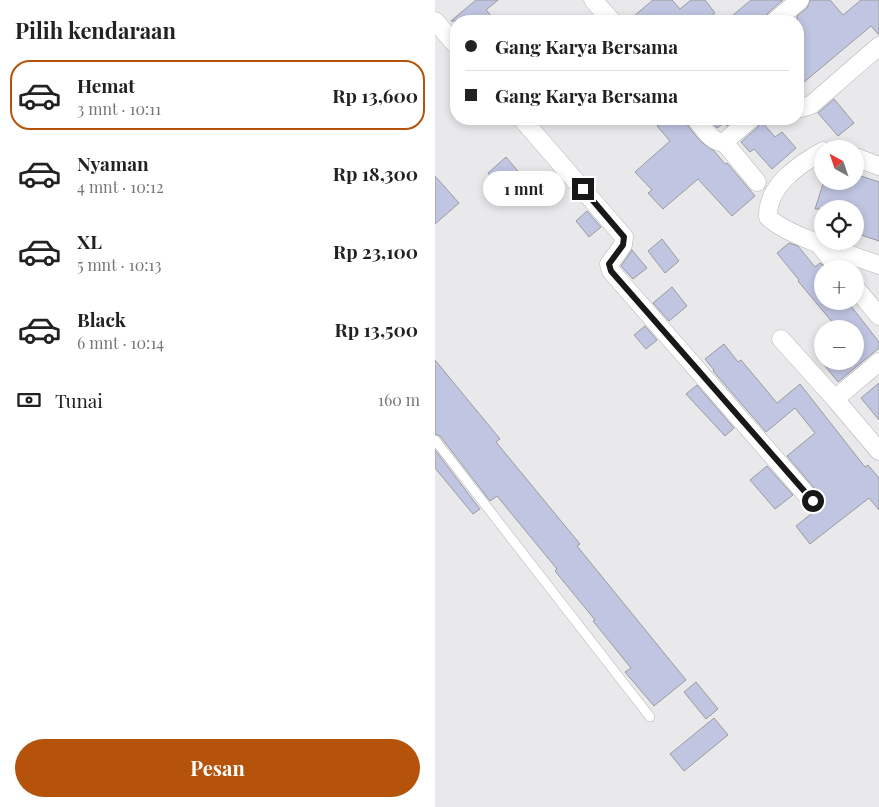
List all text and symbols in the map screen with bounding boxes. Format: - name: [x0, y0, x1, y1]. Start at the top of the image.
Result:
- text: Pilih kendaraan: [15, 15, 176, 45]
- text: Gang Karya Bersama: [495, 33, 678, 59]
- text: Hemat: [77, 72, 135, 98]
- icon: car: [17, 73, 62, 118]
- text: Rp 13,600: [332, 82, 418, 108]
- text: Gang Karya Bersama: [495, 82, 678, 108]
- text: 3 mnt · 10:11: [77, 98, 161, 119]
- north arrow: [814, 140, 864, 190]
- map controls: [814, 140, 864, 370]
- text: Nyaman: [77, 150, 149, 176]
- icon: car: [17, 151, 62, 196]
- text: Rp 18,300: [333, 160, 418, 186]
- callout: 1 mnt: [483, 172, 565, 206]
- text: 4 mnt · 10:12: [77, 176, 164, 197]
- text: 1 mnt: [504, 178, 544, 199]
- route end: [572, 178, 594, 200]
- button: locate: [814, 200, 864, 250]
- text: XL: [77, 228, 102, 254]
- icon: car: [17, 229, 62, 274]
- text: Rp 23,100: [333, 238, 418, 264]
- text: 5 mnt · 10:13: [77, 254, 161, 275]
- button: +: [814, 260, 864, 310]
- text: Black: [77, 306, 126, 332]
- icon: car: [17, 307, 62, 352]
- text: Rp 13,500: [334, 316, 418, 342]
- button: −: [814, 320, 864, 370]
- text: 6 mnt · 10:14: [77, 332, 164, 353]
- icon: cash: [15, 386, 43, 414]
- text: Tunai: [55, 387, 103, 413]
- text: 160 m: [378, 389, 420, 410]
- route start: [802, 490, 824, 512]
- button: Pesan: [15, 739, 420, 797]

